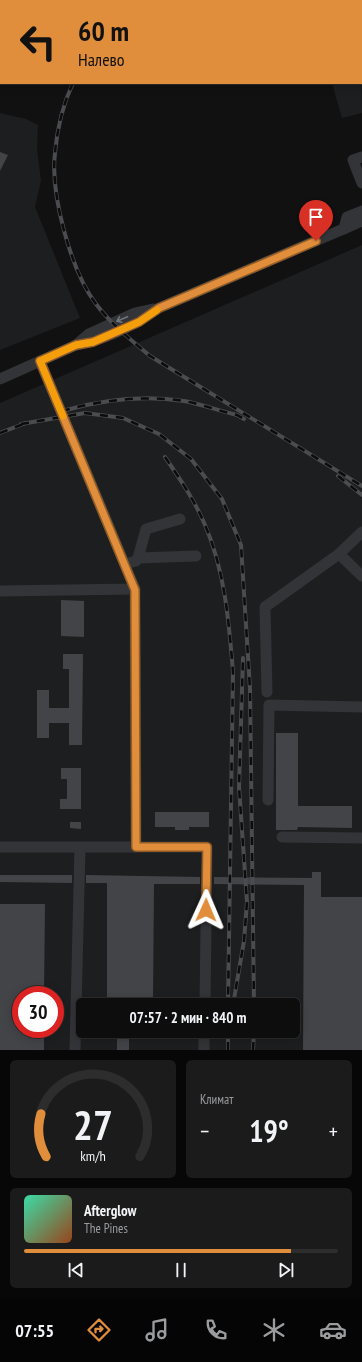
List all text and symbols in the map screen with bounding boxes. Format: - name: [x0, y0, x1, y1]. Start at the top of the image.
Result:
- text: 60 m: [78, 12, 129, 49]
- icon: left: [12, 16, 64, 68]
- text: Налево: [78, 48, 125, 71]
- pin: [299, 200, 333, 241]
- icon: arrive: [305, 206, 327, 228]
- one-way arrow: [116, 316, 128, 323]
- position arrow: [185, 889, 227, 931]
- speed limit sign: 30: [12, 986, 64, 1038]
- text: 07:57 · 2 мин · 840 m: [130, 1008, 246, 1027]
- text: Климат: [200, 1091, 233, 1108]
- text: 27: [73, 1098, 113, 1151]
- text: 19°: [249, 1111, 289, 1150]
- text: −: [200, 1117, 209, 1145]
- text: +: [329, 1117, 338, 1145]
- text: km/h: [80, 1146, 106, 1165]
- text: Afterglow: [84, 1201, 136, 1220]
- text: The Pines: [84, 1220, 128, 1237]
- icon: previous: [65, 1259, 87, 1281]
- icon: pause: [170, 1259, 192, 1281]
- icon: next: [275, 1259, 297, 1281]
- icon: directions: [85, 1316, 113, 1344]
- icon: music: [143, 1316, 171, 1344]
- icon: phone: [202, 1316, 230, 1344]
- icon: climate: [260, 1316, 288, 1344]
- icon: car: [319, 1316, 347, 1344]
- text: 07:55: [15, 1319, 54, 1342]

